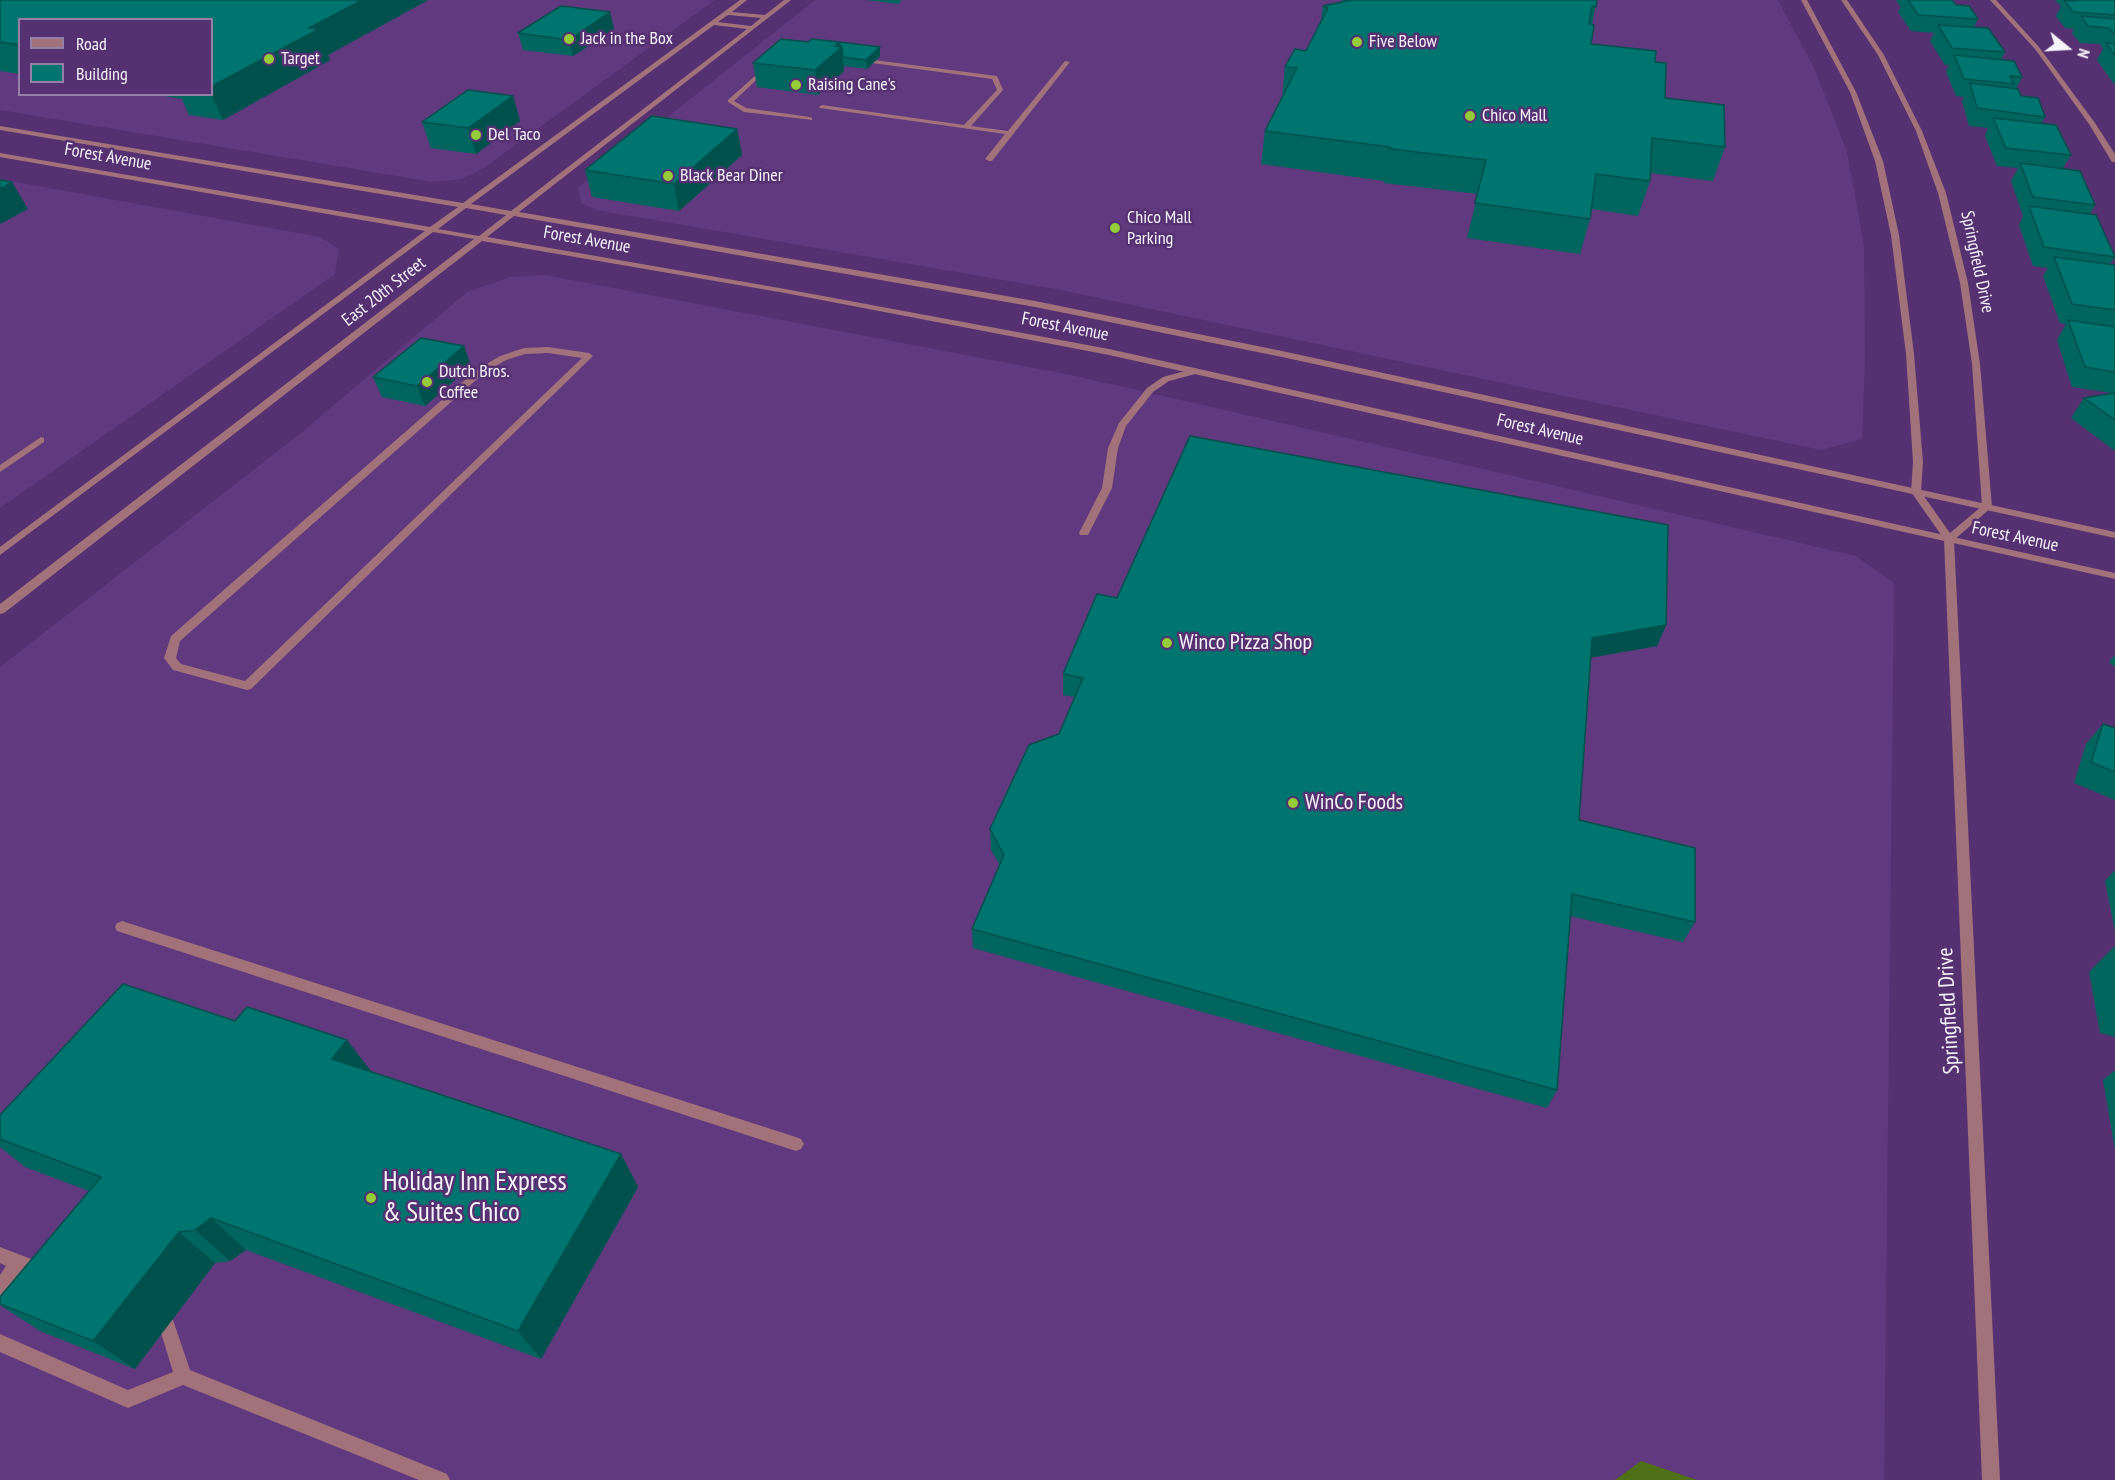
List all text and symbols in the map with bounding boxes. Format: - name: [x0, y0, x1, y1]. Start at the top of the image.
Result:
- legend: [18, 18, 213, 96]
- north arrow: [2037, 18, 2097, 78]
- place label: Jack in the Box: [581, 28, 673, 50]
- place label: Five Below: [1369, 31, 1437, 53]
- text: Road: [76, 32, 107, 55]
- marker: Jack in the Box: [562, 32, 576, 46]
- marker: Five Below: [1350, 35, 1364, 49]
- text: N: [2073, 46, 2095, 61]
- place label: Target: [281, 48, 320, 70]
- marker: Target: [262, 52, 276, 66]
- text: Building: [76, 62, 128, 85]
- place label: Raising Cane's: [808, 74, 896, 96]
- marker: Raising Cane's: [789, 78, 803, 92]
- place label: Chico Mall: [1482, 105, 1547, 127]
- marker: Chico Mall: [1463, 109, 1477, 123]
- place label: Del Taco: [488, 124, 540, 146]
- marker: Del Taco: [469, 128, 483, 142]
- street label: Forest Avenue: [63, 139, 153, 175]
- place label: Black Bear Diner: [680, 165, 783, 187]
- marker: Black Bear Diner: [661, 169, 675, 183]
- place label: Chico Mall Parking: [1127, 207, 1192, 250]
- street label: Springfield Drive: [1956, 209, 1998, 315]
- marker: Chico Mall Parking: [1108, 221, 1122, 235]
- street label: Forest Avenue: [542, 222, 632, 258]
- street label: East 20th Street: [338, 253, 430, 331]
- street label: Forest Avenue: [1020, 308, 1110, 346]
- place label: Dutch Bros. Coffee: [439, 361, 510, 404]
- marker: Dutch Bros. Coffee: [420, 375, 434, 389]
- street label: Forest Avenue: [1495, 410, 1585, 450]
- street label: Forest Avenue: [1970, 517, 2060, 557]
- place label: Winco Pizza Shop: [1179, 630, 1312, 656]
- marker: Winco Pizza Shop: [1160, 636, 1174, 650]
- place label: WinCo Foods: [1305, 790, 1403, 816]
- marker: WinCo Foods: [1286, 796, 1300, 810]
- street label: Springfield Drive: [1932, 947, 1966, 1075]
- place label: Holiday Inn Express & Suites Chico: [383, 1166, 567, 1229]
- marker: Holiday Inn Express & Suites Chico: [364, 1191, 378, 1205]

